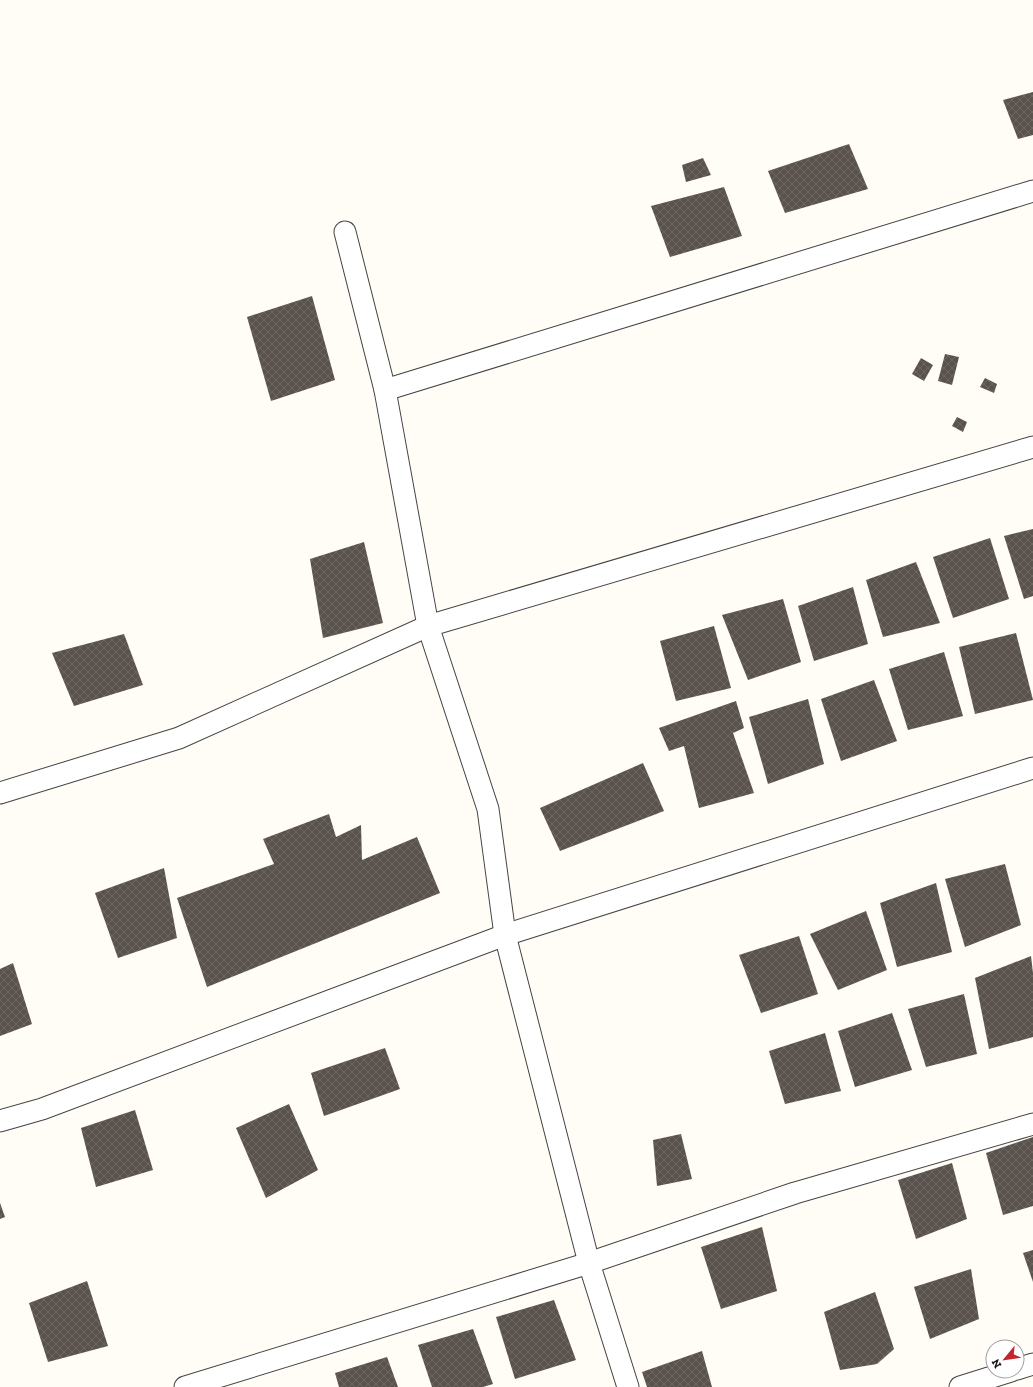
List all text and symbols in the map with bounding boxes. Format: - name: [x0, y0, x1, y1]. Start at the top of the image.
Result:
- north arrow: [985, 1339, 1025, 1379]
- text: N: [989, 1356, 1004, 1370]

